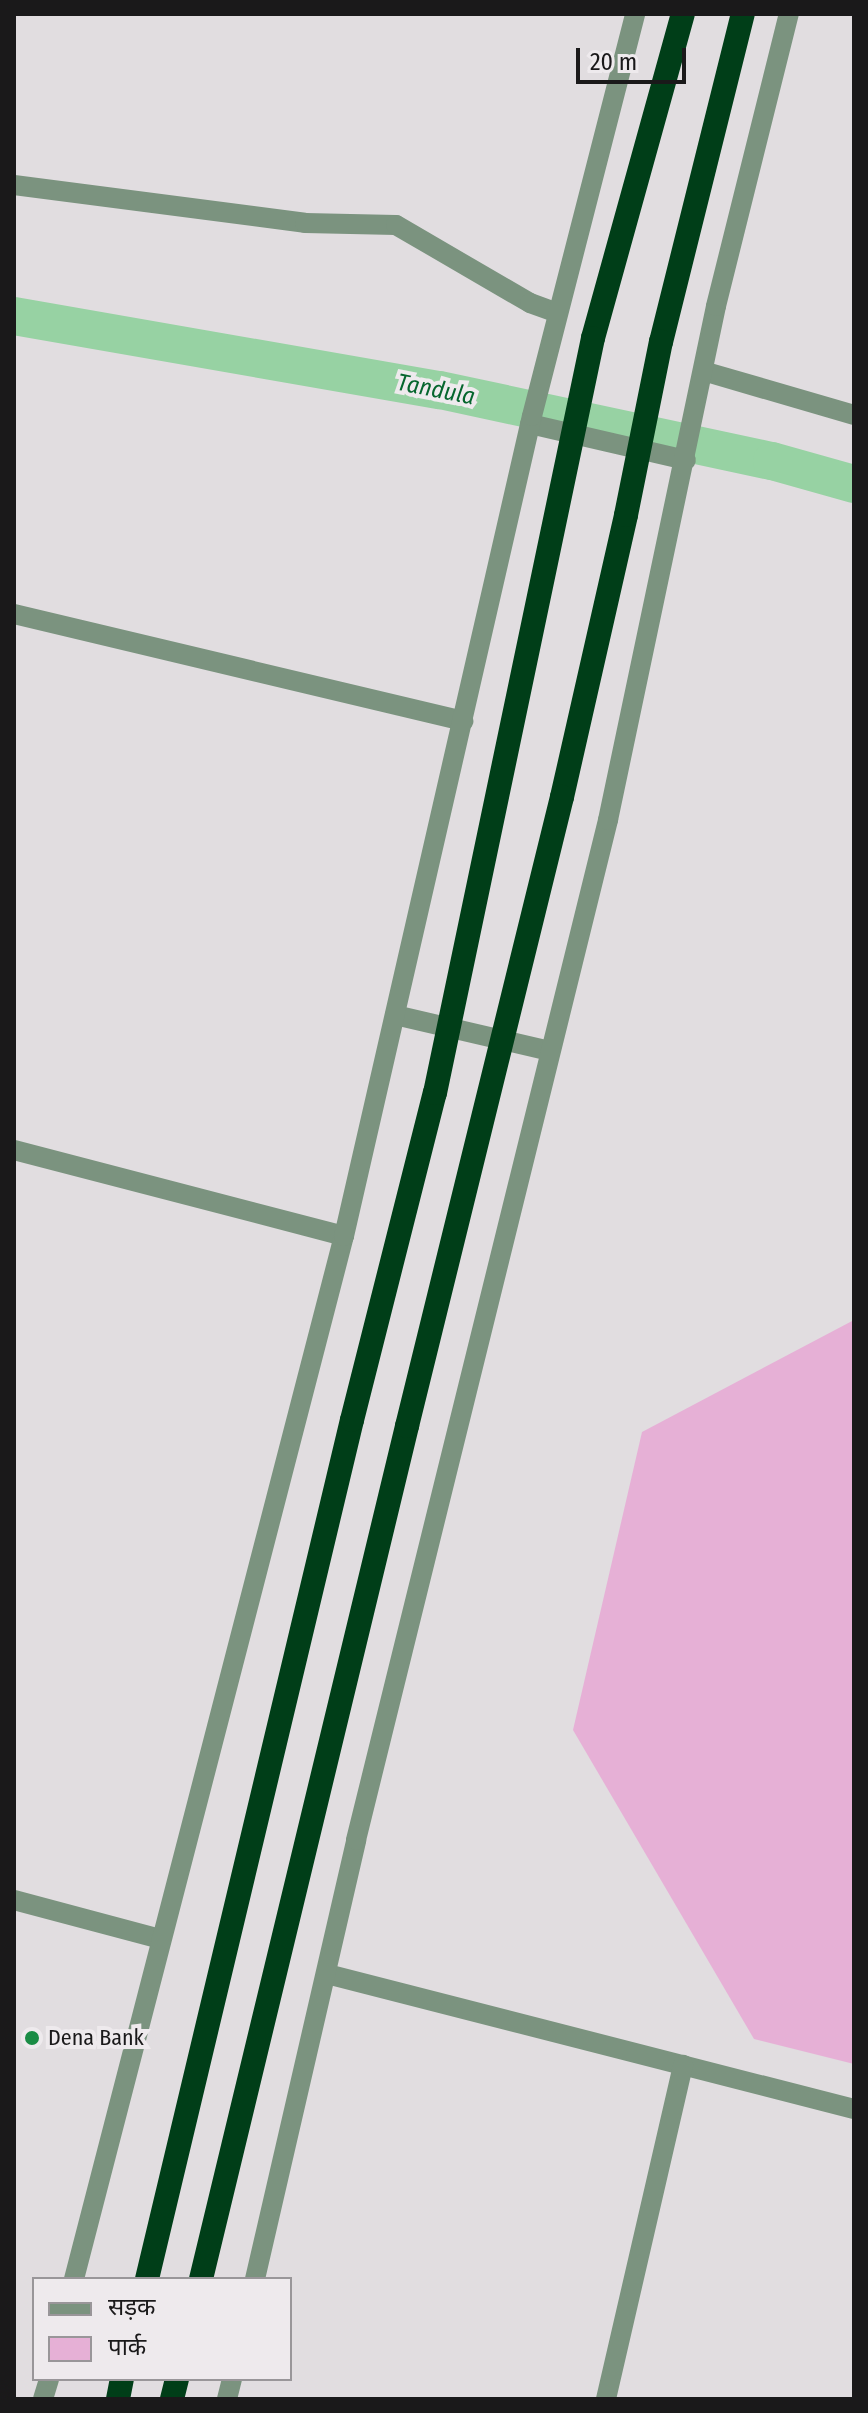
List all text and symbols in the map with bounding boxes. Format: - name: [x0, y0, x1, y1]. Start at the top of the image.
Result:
- scale bar: [580, 32, 690, 82]
- text: 20 m: [590, 48, 637, 76]
- water label: Tandula: [395, 368, 477, 412]
- place label: Dena Bank: [48, 2025, 144, 2051]
- marker: Dena Bank: [23, 2029, 41, 2047]
- legend: [32, 2277, 292, 2381]
- text: सड़क: [108, 2293, 156, 2321]
- text: पार्क: [108, 2333, 146, 2361]

